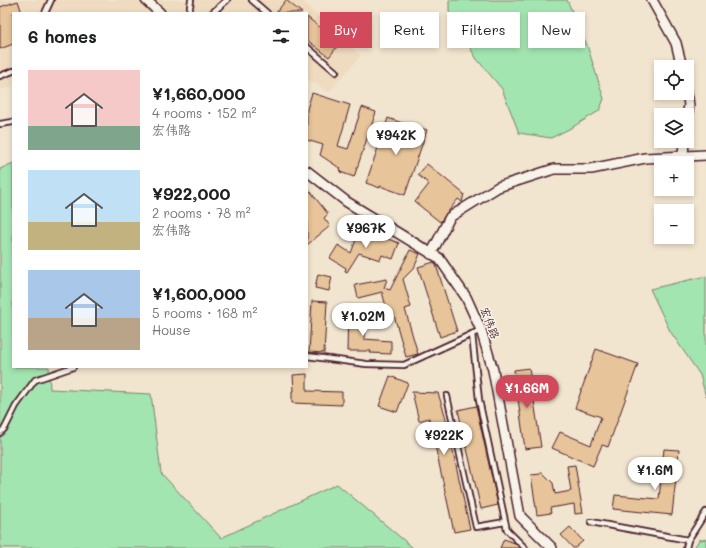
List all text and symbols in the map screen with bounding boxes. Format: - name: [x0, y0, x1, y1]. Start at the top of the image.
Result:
- chip: Buy: [320, 12, 372, 48]
- chip: Rent: [380, 12, 439, 48]
- chip: Filters: [447, 12, 520, 48]
- chip: New: [528, 12, 585, 48]
- text: 6 homes: [28, 25, 97, 47]
- icon: filters: [270, 25, 292, 47]
- map controls: [654, 60, 694, 244]
- button: locate: [654, 60, 694, 100]
- text: ¥1,660,000: [152, 82, 245, 104]
- icon: home: [60, 86, 108, 134]
- text: 4 rooms · 152 m²: [152, 104, 256, 121]
- button: layers: [654, 108, 694, 148]
- text: 宏伟路: [152, 121, 191, 138]
- pin: ¥942K: [368, 122, 424, 156]
- text: ¥942K: [376, 126, 416, 143]
- button: +: [654, 156, 694, 196]
- text: ¥922,000: [152, 182, 230, 204]
- icon: home: [60, 186, 108, 234]
- text: 2 rooms · 78 m²: [152, 204, 251, 221]
- button: −: [654, 204, 694, 244]
- pin: ¥967K: [338, 215, 394, 249]
- text: ¥967K: [346, 219, 386, 236]
- text: 宏伟路: [152, 221, 191, 238]
- text: ¥1,600,000: [152, 282, 246, 304]
- icon: home: [60, 286, 108, 334]
- pin: ¥1.02M: [330, 303, 396, 337]
- text: 5 rooms · 168 m²: [152, 304, 257, 321]
- street label: 宏伟路: [478, 305, 503, 341]
- text: ¥1.02M: [341, 307, 385, 324]
- text: House: [152, 321, 190, 338]
- pin: ¥1.66M: [494, 375, 560, 409]
- text: ¥1.66M: [505, 379, 549, 396]
- pin: ¥922K: [416, 422, 472, 456]
- text: ¥922K: [424, 426, 464, 443]
- pin: ¥1.6M: [627, 457, 683, 491]
- text: ¥1.6M: [637, 461, 673, 478]

